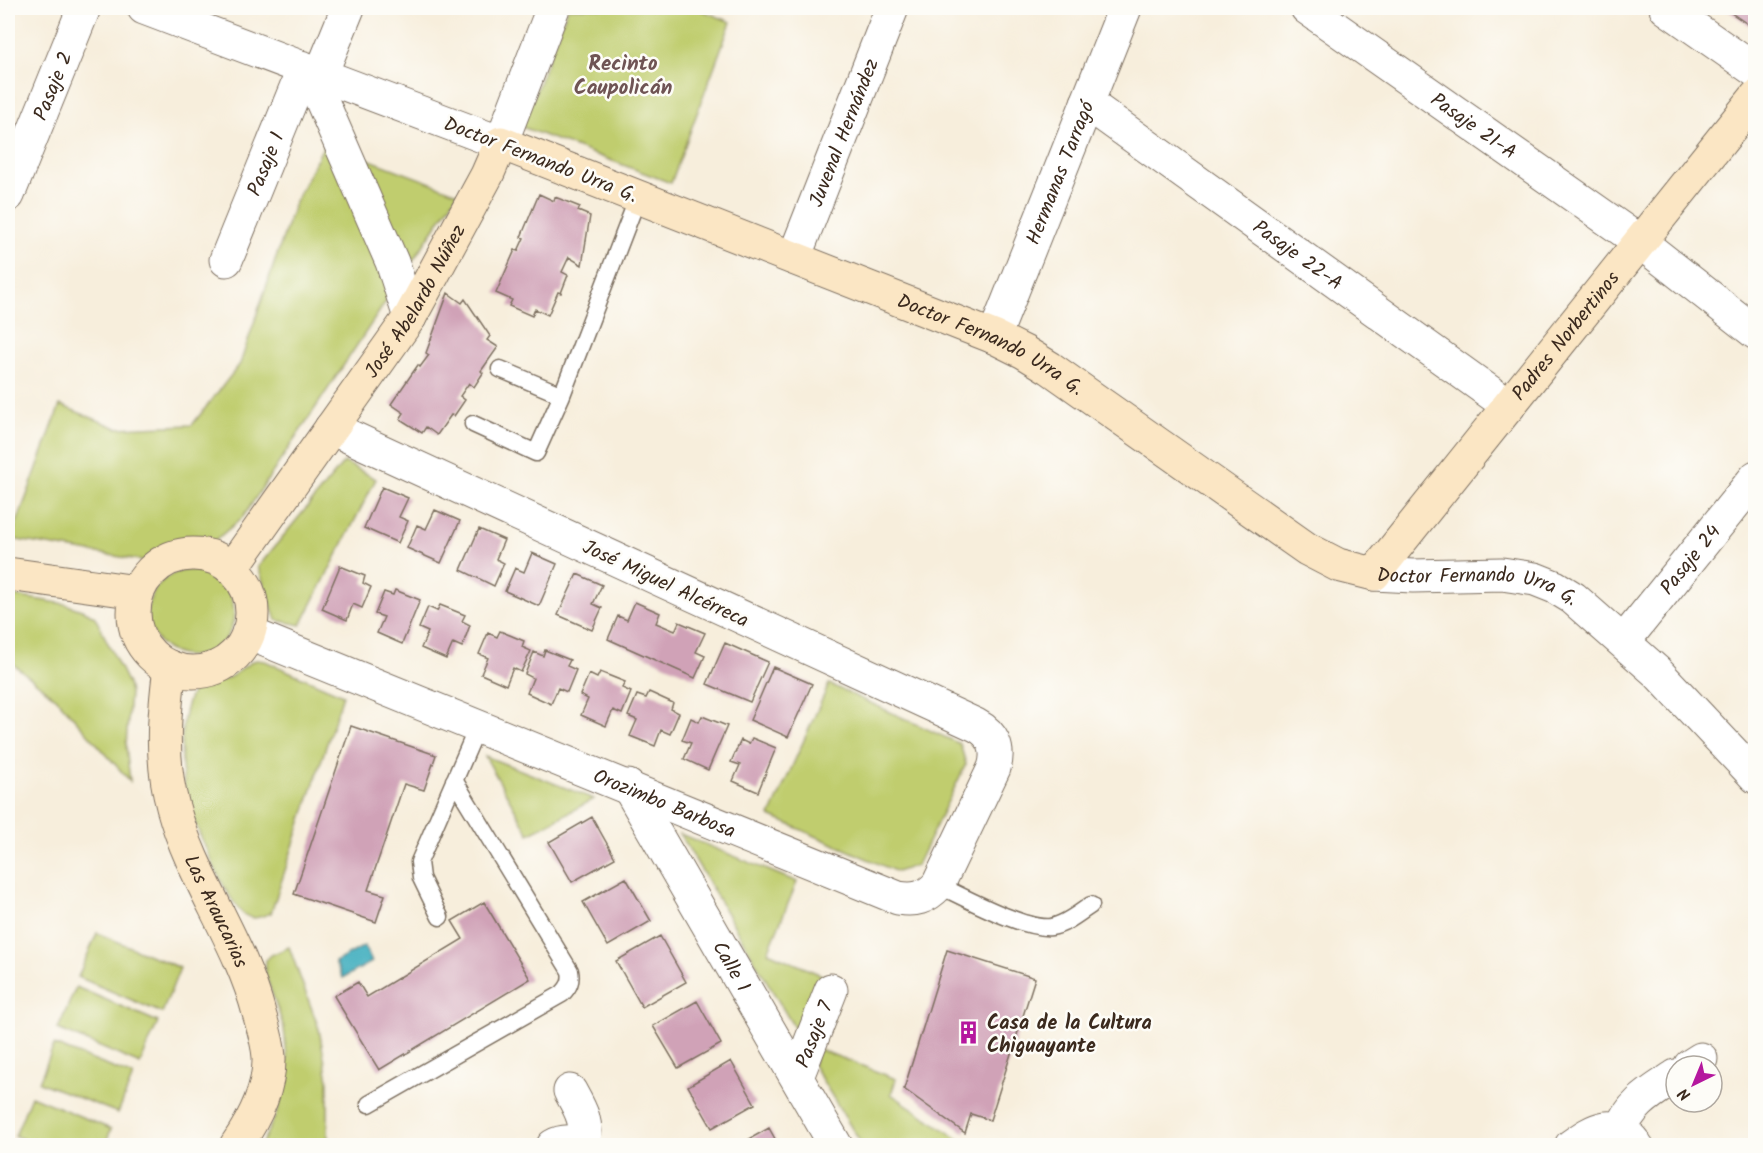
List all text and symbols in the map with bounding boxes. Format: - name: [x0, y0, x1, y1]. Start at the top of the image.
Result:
- street label: Pasaje 2: [26, 47, 83, 126]
- district label: Recinto Caupolicán: [574, 48, 672, 105]
- street label: Juvenal Hernández: [802, 54, 889, 212]
- street label: Pasaje 21-A: [1423, 85, 1523, 169]
- street label: Hermanas Tarragó: [1018, 96, 1105, 250]
- street label: Doctor Fernando Urra G.: [439, 109, 642, 213]
- street label: Pasaje 1: [240, 128, 294, 201]
- street label: Pasaje 22-A: [1245, 213, 1349, 300]
- street label: José Abelardo Núñez: [357, 219, 475, 386]
- street label: Padres Norbertinos: [1505, 264, 1629, 409]
- street label: Doctor Fernando Urra G.: [892, 286, 1090, 405]
- street label: Pasaje 24: [1653, 518, 1730, 603]
- street label: José Miguel Alcérreca: [577, 532, 754, 637]
- street label: Doctor Fernando Urra G.: [1376, 560, 1586, 615]
- street label: Orozimbo Barbosa: [588, 761, 740, 848]
- street label: Las Araucarias: [174, 850, 256, 974]
- street label: Calle 1: [703, 936, 758, 999]
- street label: Pasaje 7: [788, 996, 843, 1073]
- place label: Casa de la Cultura Chiguayante: [987, 1008, 1152, 1063]
- building icon: Casa de la Cultura Chiguayante: [956, 1020, 982, 1046]
- north arrow: [1664, 1054, 1724, 1114]
- text: N: [1673, 1081, 1697, 1106]

